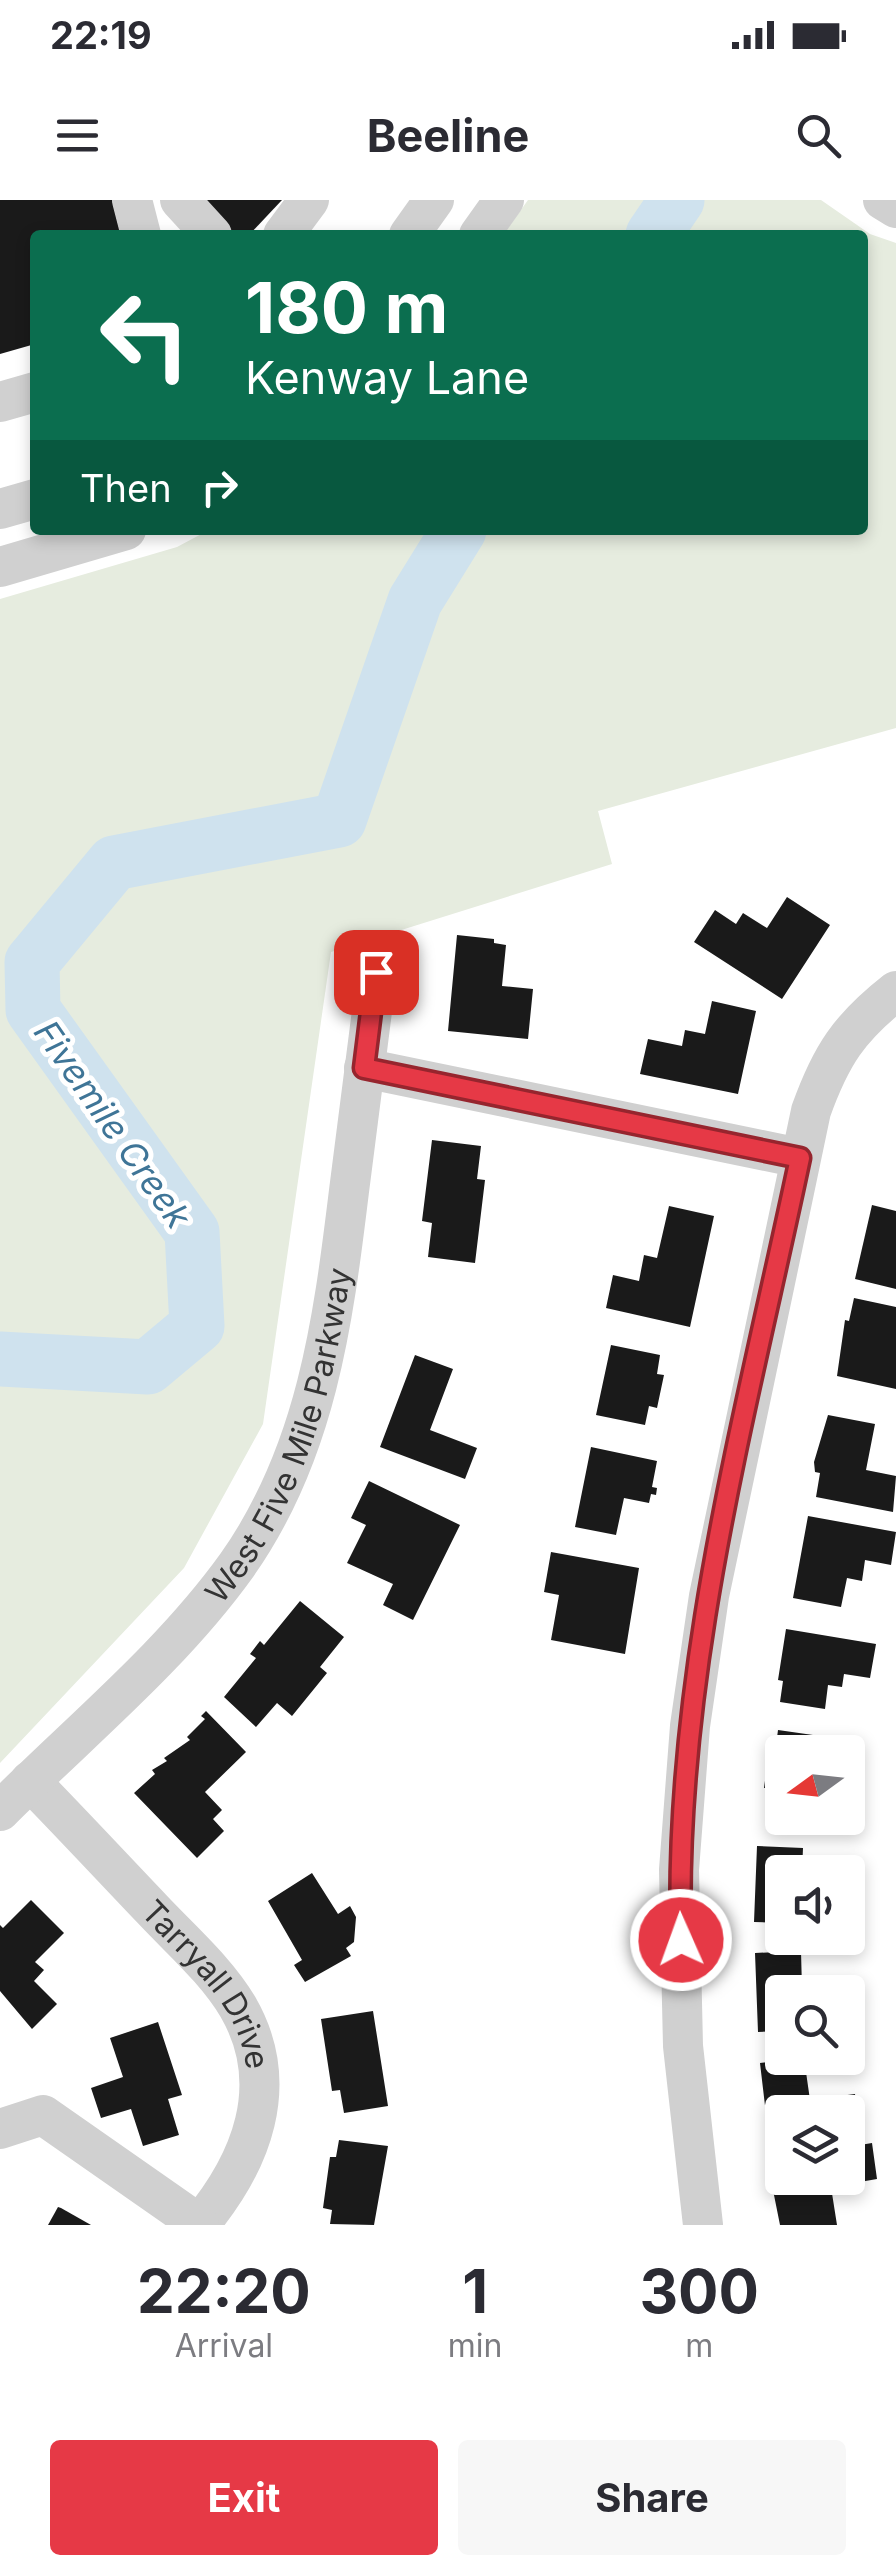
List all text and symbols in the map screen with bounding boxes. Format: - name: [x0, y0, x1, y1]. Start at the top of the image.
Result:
- text: 22:19: [50, 12, 152, 58]
- icon: menu: [50, 108, 105, 163]
- text: Beeline: [367, 108, 529, 163]
- icon: search: [791, 108, 846, 163]
- text: 180 m: [245, 265, 448, 350]
- icon: left: [80, 270, 210, 400]
- text: Kenway Lane: [245, 350, 529, 405]
- icon: right: [192, 460, 247, 515]
- text: Then: [80, 465, 172, 511]
- pin: [334, 930, 419, 1015]
- icon: arrive: [349, 945, 404, 1000]
- water label: Fivemile Creek: [26, 1012, 201, 1236]
- street label: West Five Mile Parkway: [197, 1265, 358, 1610]
- north arrow: [765, 1735, 865, 1835]
- map controls: [765, 1735, 865, 2195]
- button: sound: [765, 1855, 865, 1955]
- position arrow: [629, 1888, 733, 1992]
- street label: Tarryall Drive: [134, 1892, 278, 2072]
- button: search: [765, 1975, 865, 2075]
- button: layers: [765, 2095, 865, 2195]
- text: 22:20: [137, 2255, 311, 2327]
- text: 1: [462, 2255, 488, 2327]
- text: 300: [639, 2255, 759, 2327]
- text: Arrival: [175, 2326, 273, 2365]
- text: min: [448, 2326, 502, 2365]
- text: m: [685, 2326, 713, 2365]
- button: Exit: [50, 2440, 438, 2555]
- button: Share: [458, 2440, 846, 2555]

